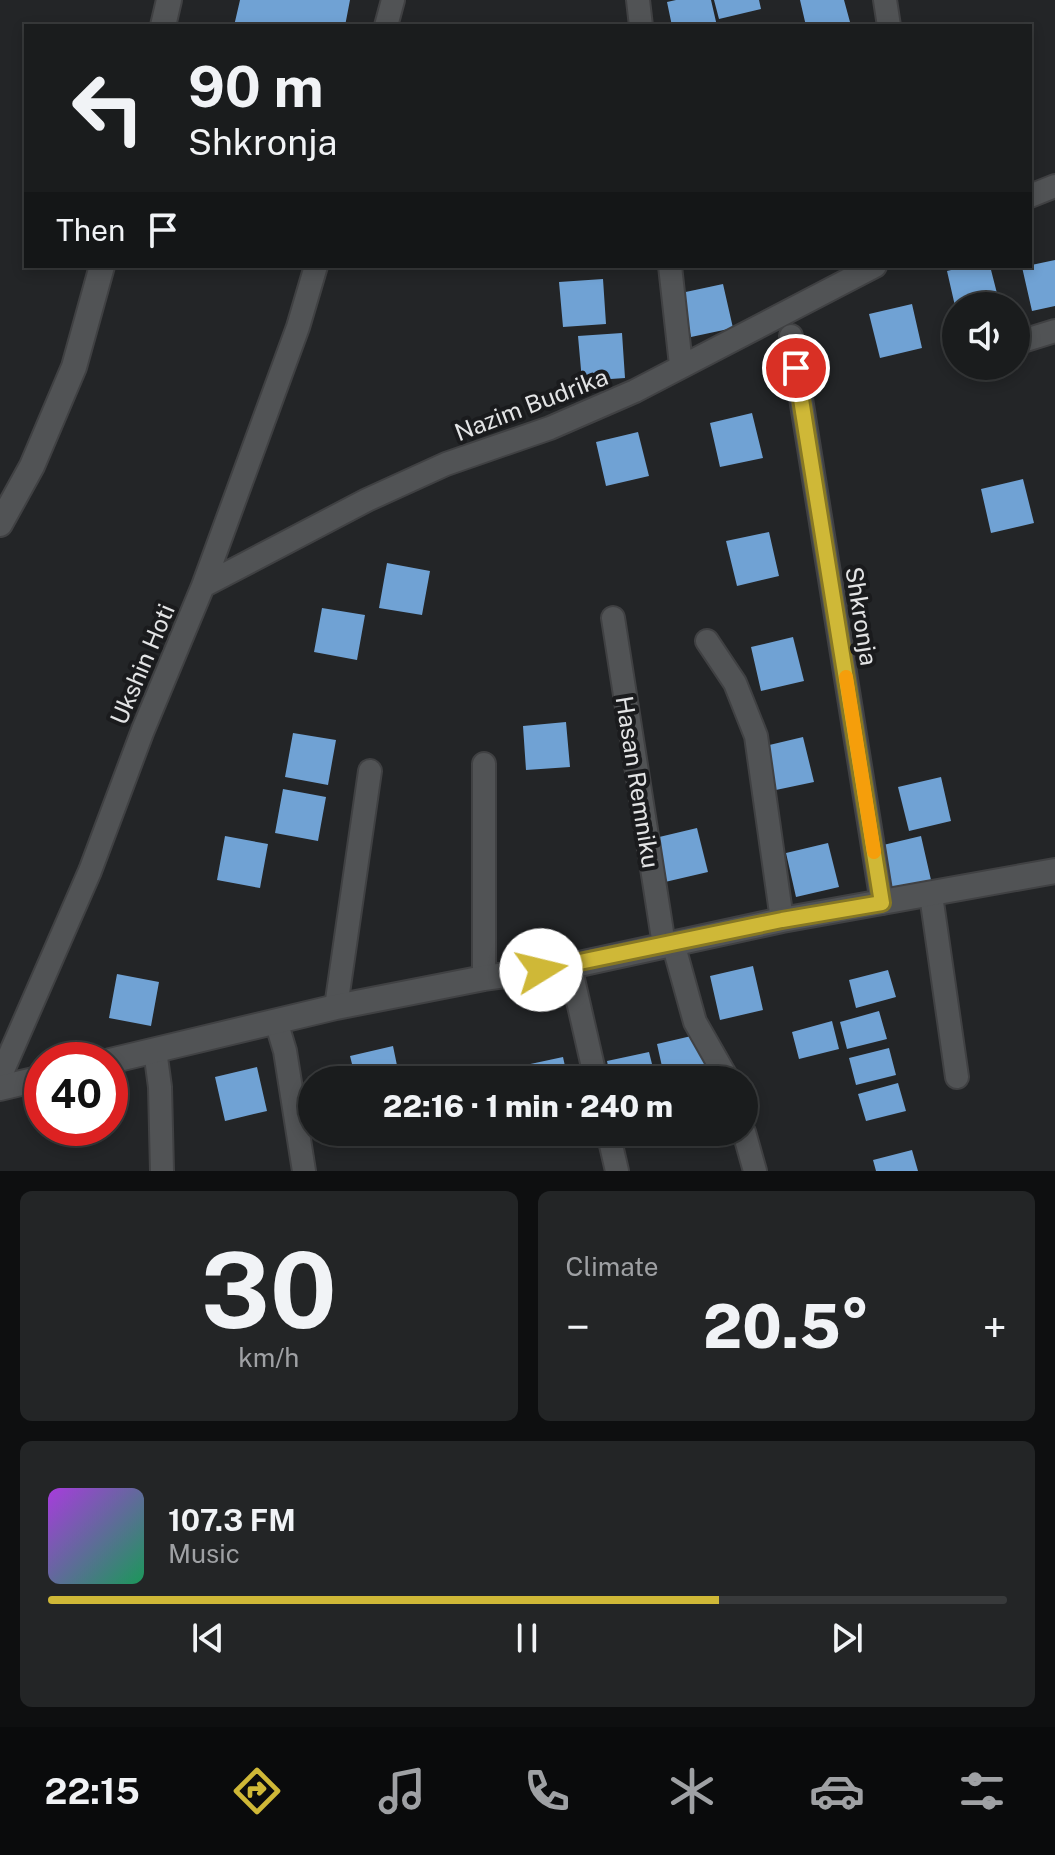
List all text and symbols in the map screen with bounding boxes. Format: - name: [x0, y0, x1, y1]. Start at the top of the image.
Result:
- text: 90 m: [188, 54, 324, 120]
- icon: left: [56, 56, 160, 160]
- text: Shkronja: [188, 121, 337, 163]
- icon: arrive: [141, 208, 185, 252]
- text: Then: [56, 212, 125, 248]
- map controls: [942, 292, 1030, 380]
- button: sound: [942, 292, 1030, 380]
- pin: [762, 334, 830, 402]
- icon: arrive: [774, 346, 818, 390]
- street label: Nazim Budrika: [450, 362, 612, 446]
- street label: Shkronja: [840, 565, 884, 667]
- street label: Ukshin Hoti: [104, 599, 180, 729]
- street label: Hasan Remniku: [611, 694, 665, 870]
- position arrow: [499, 928, 583, 1012]
- speed limit sign: 40: [24, 1042, 128, 1146]
- text: 22:16 · 1 min · 240 m: [383, 1088, 673, 1124]
- text: 30: [201, 1229, 337, 1351]
- text: Climate: [566, 1251, 659, 1282]
- text: 20.5°: [703, 1291, 869, 1362]
- text: −: [566, 1301, 590, 1353]
- text: +: [983, 1301, 1007, 1353]
- text: km/h: [238, 1342, 299, 1373]
- text: 107.3 FM: [168, 1502, 296, 1538]
- text: Music: [168, 1538, 240, 1569]
- icon: previous: [186, 1616, 230, 1660]
- icon: pause: [505, 1616, 549, 1660]
- icon: next: [825, 1616, 869, 1660]
- icon: directions: [229, 1763, 285, 1819]
- icon: music: [374, 1763, 430, 1819]
- icon: phone: [519, 1763, 575, 1819]
- icon: climate: [664, 1763, 720, 1819]
- icon: car: [809, 1763, 865, 1819]
- icon: filters: [954, 1763, 1010, 1819]
- text: 22:15: [45, 1770, 140, 1812]

